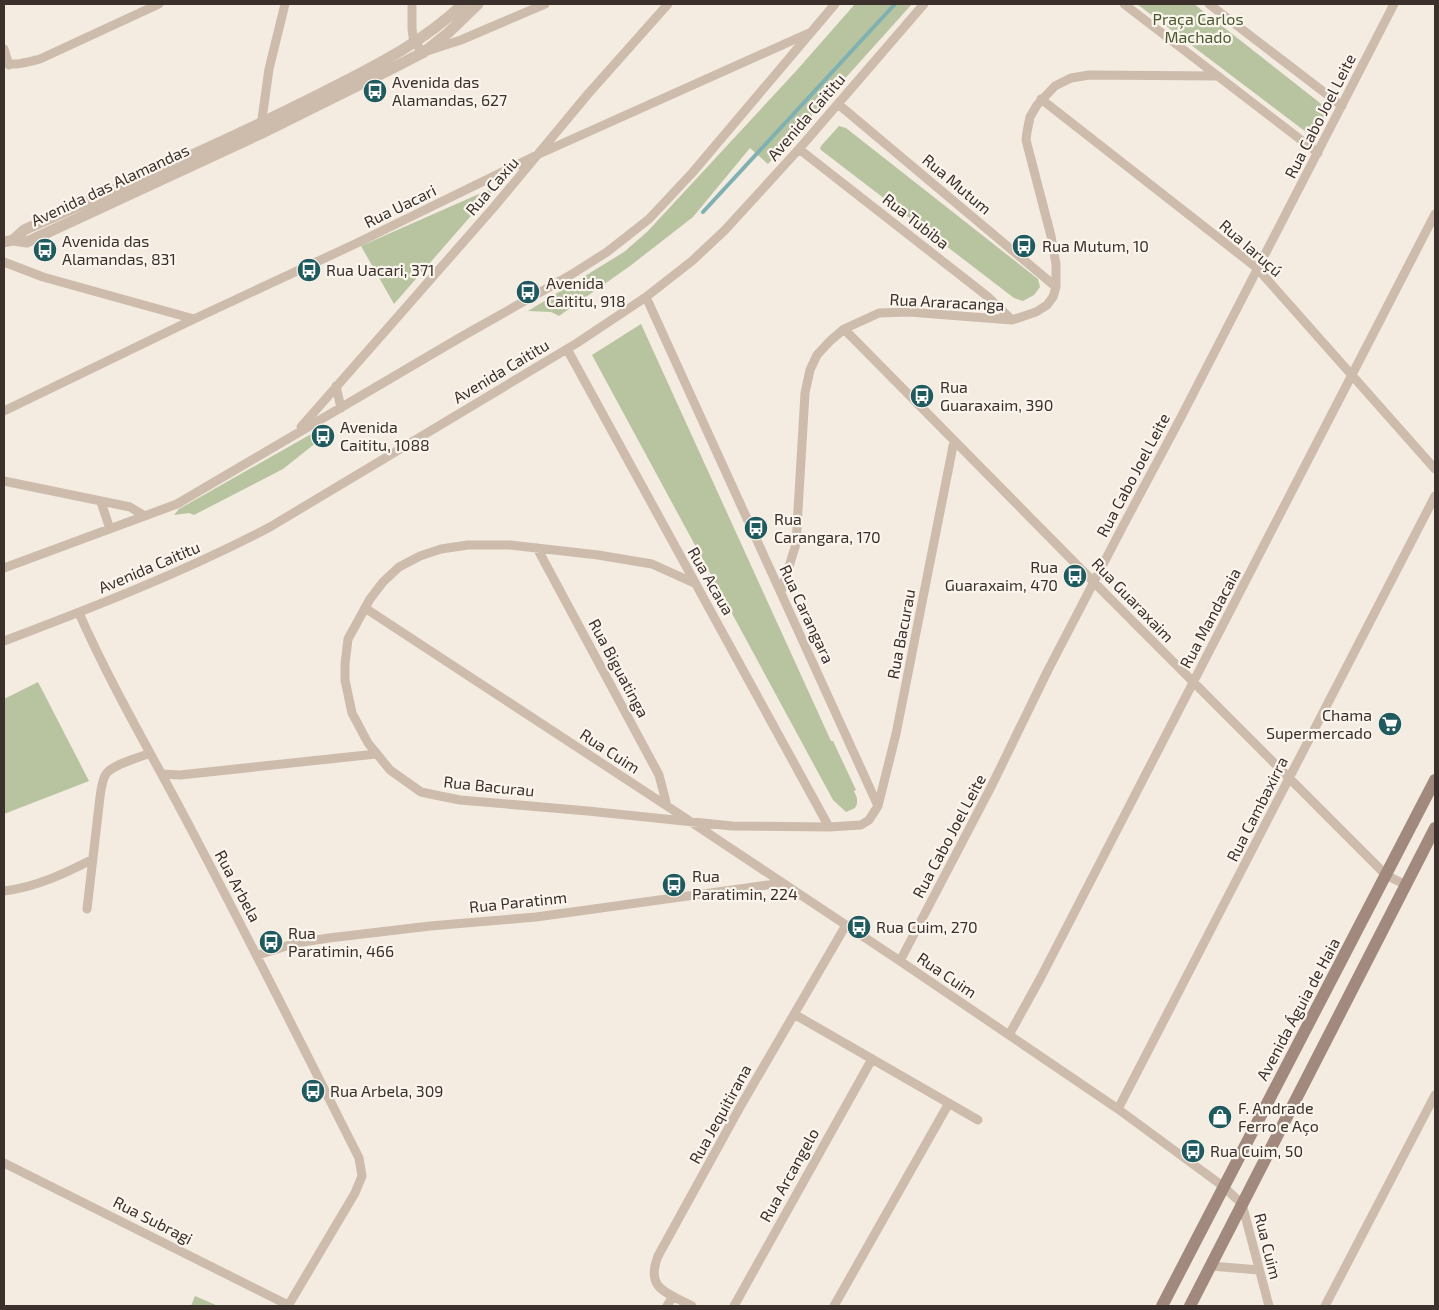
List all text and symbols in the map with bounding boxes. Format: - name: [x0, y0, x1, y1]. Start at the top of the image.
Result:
- park label: Praça Carlos Machado: [1152, 9, 1244, 46]
- street label: Rua Cabo Joel Leite: [1280, 50, 1359, 181]
- street label: Avenida Caititu: [763, 69, 848, 164]
- place label: Avenida das Alamandas, 627: [392, 72, 507, 109]
- bus stop icon: Avenida das Alamandas, 627: [362, 78, 388, 104]
- street label: Avenida das Alamandas: [28, 140, 192, 230]
- street label: Rua Mutum: [919, 149, 996, 218]
- street label: Rua Caxiu: [461, 153, 522, 219]
- street label: Rua Uacari: [361, 180, 439, 231]
- street label: Rua Tubiba: [879, 189, 953, 252]
- street label: Rua Iaruçú: [1215, 215, 1287, 281]
- place label: Avenida das Alamandas, 831: [62, 231, 176, 268]
- bus stop icon: Rua Mutum, 10: [1011, 233, 1037, 259]
- place label: Rua Mutum, 10: [1042, 236, 1149, 255]
- bus stop icon: Avenida das Alamandas, 831: [32, 237, 58, 263]
- bus stop icon: Rua Uacari, 371: [296, 257, 322, 283]
- place label: Rua Uacari, 371: [326, 260, 434, 279]
- place label: Avenida Caititu, 918: [546, 273, 626, 310]
- bus stop icon: Avenida Caititu, 918: [515, 279, 541, 305]
- street label: Rua Araracanga: [889, 289, 1005, 314]
- street label: Avenida Caititu: [449, 334, 552, 407]
- place label: Rua Guaraxaim, 390: [940, 377, 1053, 414]
- bus stop icon: Rua Guaraxaim, 390: [909, 383, 935, 409]
- street label: Rua Cabo Joel Leite: [1092, 410, 1173, 540]
- place label: Avenida Caititu, 1088: [340, 417, 430, 454]
- bus stop icon: Avenida Caititu, 1088: [310, 423, 336, 449]
- place label: Rua Carangara, 170: [774, 509, 881, 546]
- bus stop icon: Rua Carangara, 170: [743, 515, 769, 541]
- street label: Avenida Caititu: [95, 537, 202, 596]
- street label: Rua Acaua: [684, 543, 739, 618]
- street label: Rua Guaraxaim: [1088, 554, 1178, 646]
- place label: Rua Guaraxaim, 470: [945, 557, 1058, 594]
- street label: Rua Carangara: [776, 561, 839, 666]
- bus stop icon: Rua Guaraxaim, 470: [1062, 563, 1088, 589]
- street label: Rua Mandacaia: [1175, 564, 1244, 671]
- street label: Rua Bacurau: [882, 587, 919, 681]
- street label: Rua Biguatinga: [585, 615, 653, 720]
- place label: Chama Supermercado: [1266, 705, 1372, 742]
- supermarket icon: Chama Supermercado: [1377, 711, 1403, 737]
- street label: Rua Cuim: [577, 724, 644, 777]
- street label: Rua Cambaxirra: [1222, 753, 1291, 864]
- street label: Rua Bacurau: [443, 771, 535, 800]
- street label: Rua Cabo Joel Leite: [908, 771, 989, 901]
- street label: Rua Arbela: [212, 847, 265, 925]
- place label: Rua Paratimin, 224: [692, 866, 798, 903]
- bus stop icon: Rua Paratimin, 224: [661, 872, 687, 898]
- street label: Rua Paratinm: [468, 887, 568, 916]
- bus stop icon: Rua Cuim, 270: [846, 914, 872, 940]
- place label: Rua Cuim, 270: [876, 917, 978, 936]
- place label: Rua Paratimin, 466: [288, 923, 394, 960]
- bus stop icon: Rua Paratimin, 466: [258, 929, 284, 955]
- street label: Avenida Águia de Haia: [1252, 934, 1343, 1083]
- street label: Rua Cuim: [914, 948, 981, 1001]
- street label: Rua Jequitirana: [684, 1061, 755, 1167]
- bus stop icon: Rua Arbela, 309: [300, 1078, 326, 1104]
- place label: Rua Arbela, 309: [330, 1081, 444, 1100]
- place label: F. Andrade Ferro e Aço: [1238, 1098, 1319, 1136]
- shop icon: F. Andrade Ferro e Aço: [1207, 1104, 1233, 1130]
- street label: Rua Arcangelo: [755, 1125, 822, 1225]
- bus stop icon: Rua Cuim, 50: [1180, 1138, 1206, 1164]
- place label: Rua Cuim, 50: [1210, 1141, 1303, 1160]
- street label: Rua Subragi: [110, 1191, 196, 1248]
- street label: Rua Cuim: [1251, 1211, 1286, 1281]

